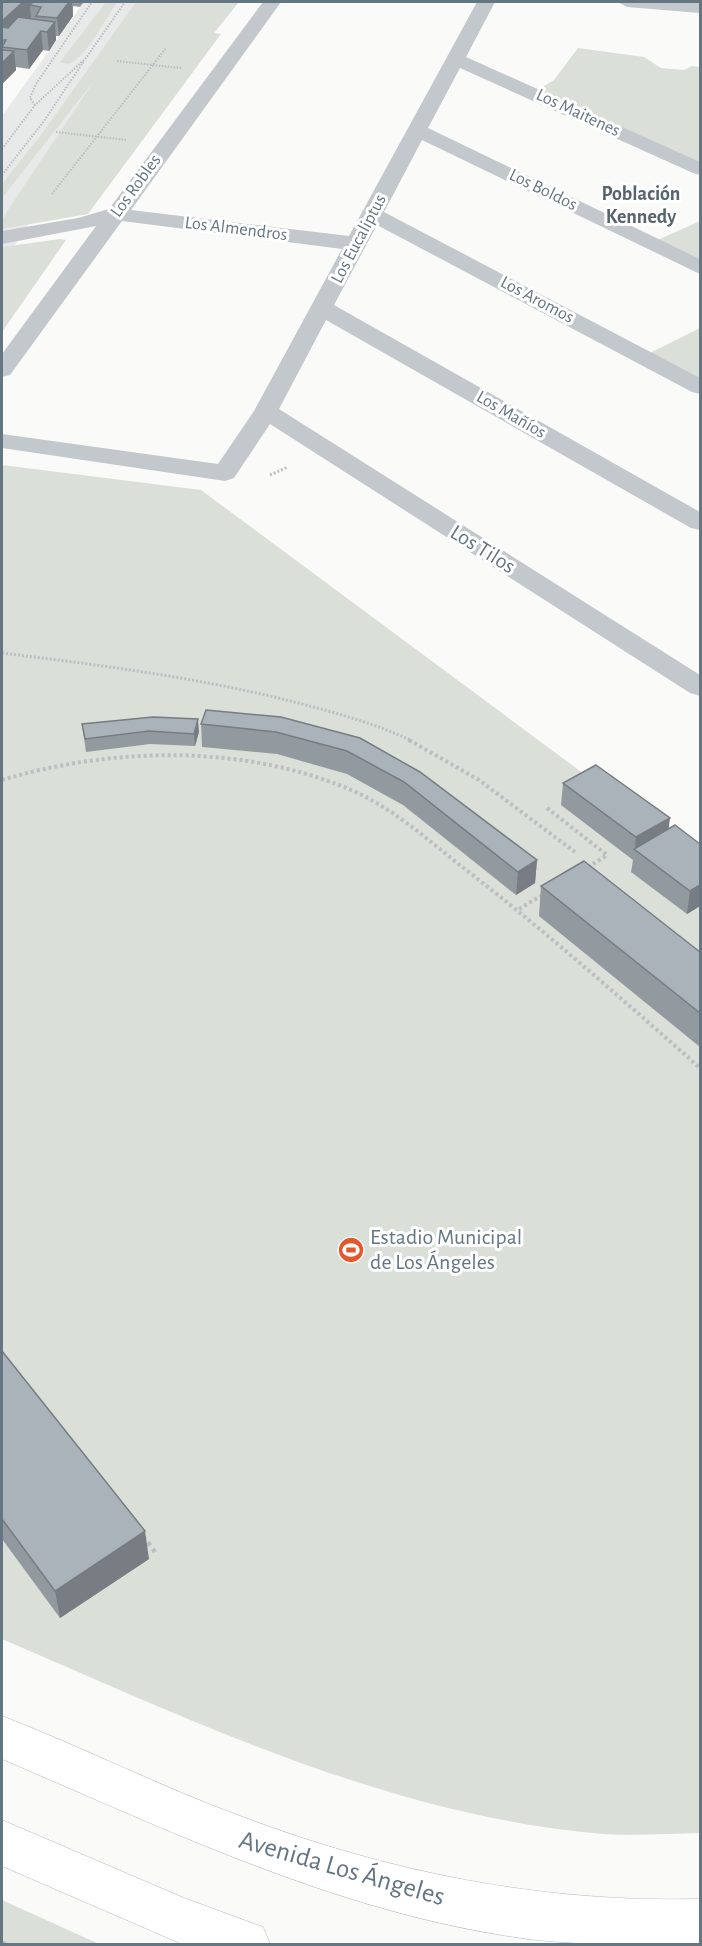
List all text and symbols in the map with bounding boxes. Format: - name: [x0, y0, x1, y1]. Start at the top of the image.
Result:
- street label: Los Maitenes: [533, 86, 623, 140]
- street label: Los Robles: [107, 151, 165, 221]
- street label: Los Boldos: [506, 166, 580, 214]
- district label: Población Kennedy: [602, 184, 680, 227]
- street label: Los Eucaliptus: [328, 192, 390, 286]
- street label: Los Almendros: [184, 214, 288, 244]
- street label: Los Aromos: [497, 273, 577, 327]
- street label: Los Mañíos: [473, 388, 549, 442]
- street label: Los Tilos: [447, 521, 519, 577]
- place label: Estadio Municipal de Los Ángeles: [370, 1226, 522, 1273]
- sports icon: Estadio Municipal de Los Ángeles: [336, 1235, 366, 1265]
- street label: Avenida Los Ángeles: [236, 1823, 449, 1910]

